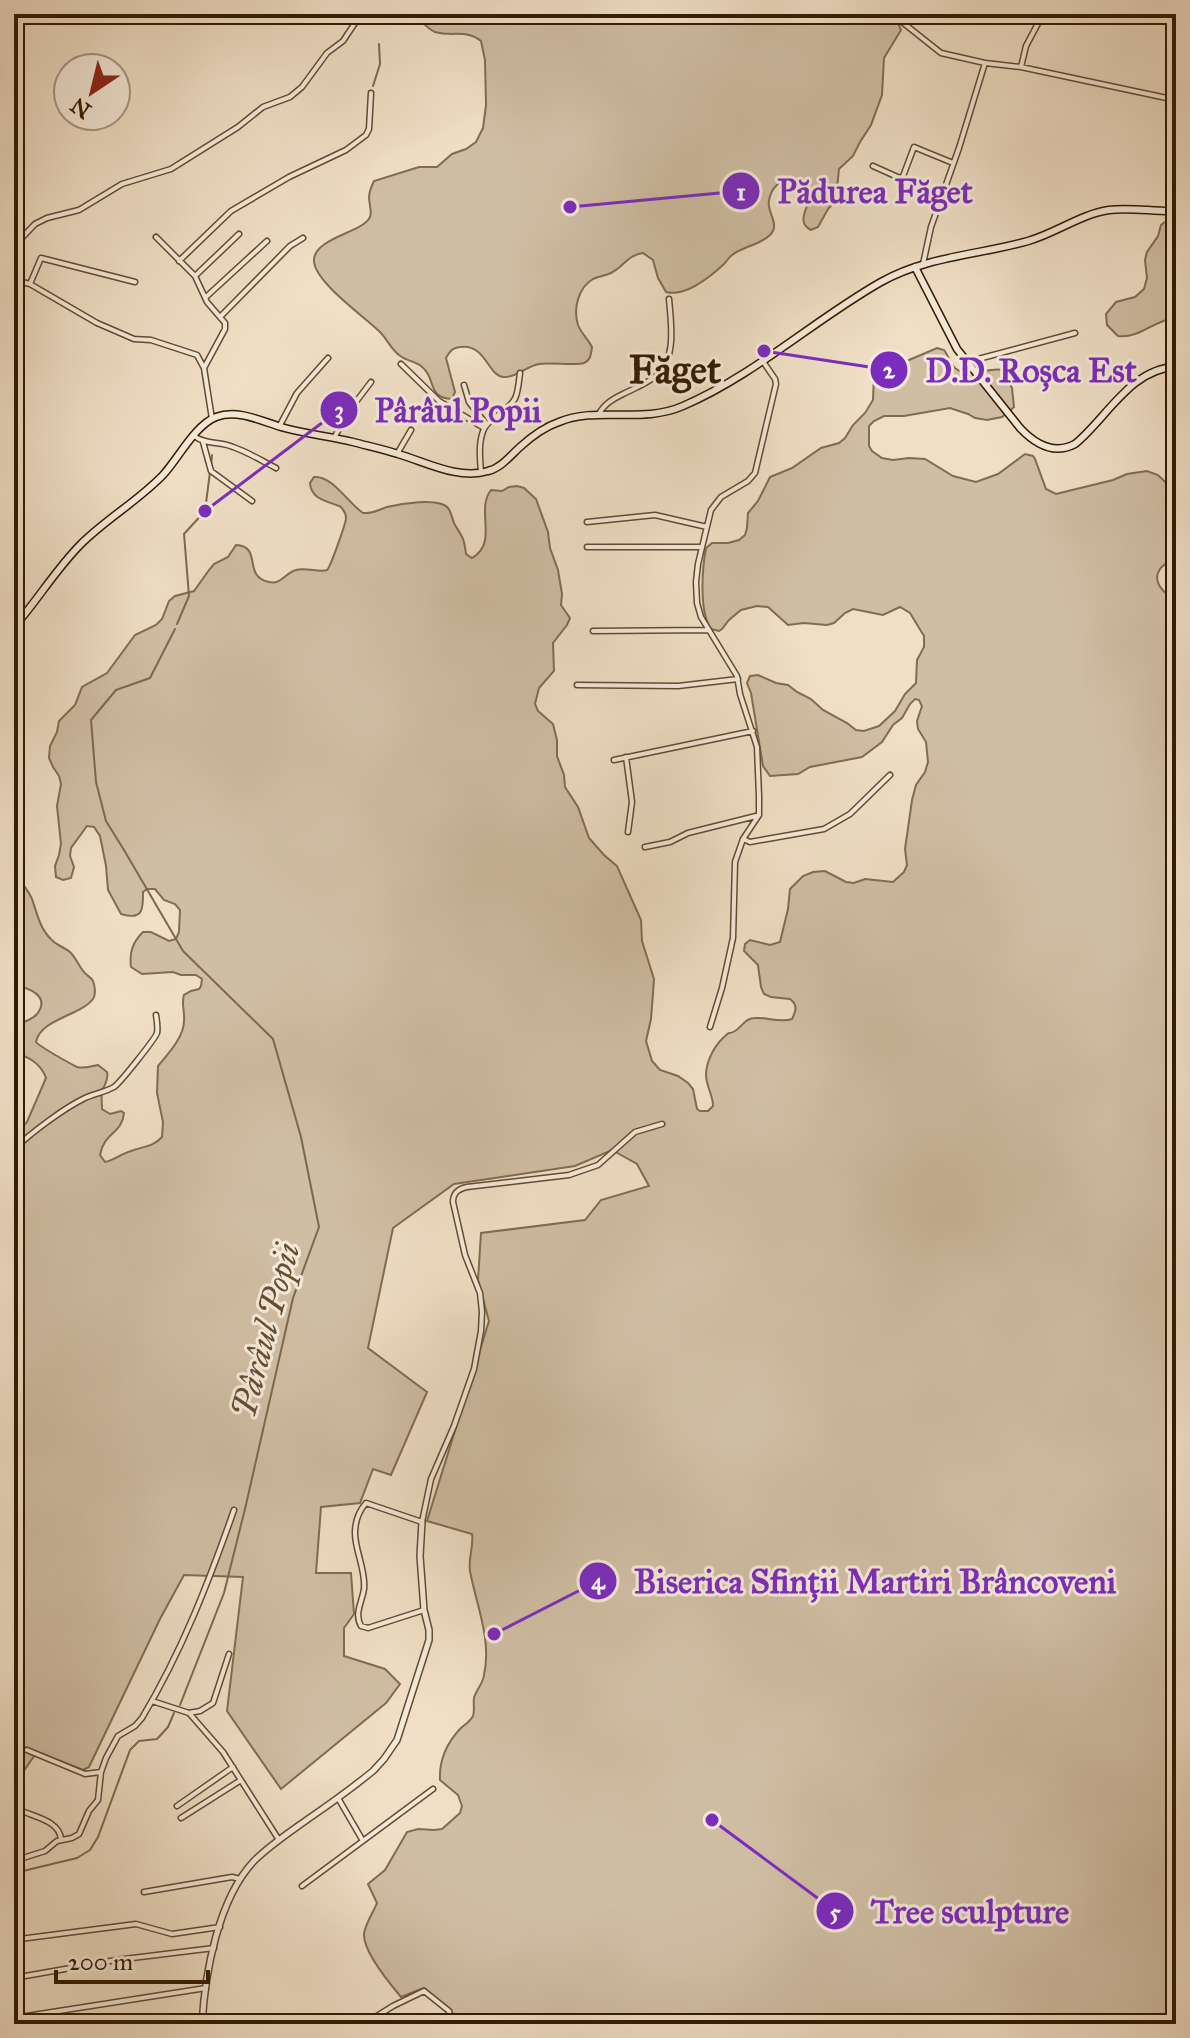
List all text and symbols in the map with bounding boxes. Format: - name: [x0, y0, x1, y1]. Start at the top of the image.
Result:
- north arrow: [52, 52, 132, 132]
- text: N: [65, 91, 96, 124]
- callout: Pădurea Făget: [721, 162, 989, 220]
- text: Pădurea Făget: [777, 171, 974, 212]
- text: 1: [736, 177, 746, 207]
- callout: D.D. Roșca Est: [869, 341, 1153, 399]
- district label: Făget: [629, 345, 722, 394]
- text: D.D. Roșca Est: [925, 350, 1138, 392]
- text: 2: [883, 355, 896, 385]
- callout: Pârâul Popii: [319, 381, 558, 439]
- text: Pârâul Popii: [375, 390, 542, 431]
- text: 3: [334, 395, 344, 425]
- water label: Pârâul Popii: [222, 1238, 309, 1422]
- callout: Biserica Sfinții Martiri Brâncoveni: [578, 1552, 1132, 1610]
- text: Biserica Sfinții Martiri Brâncoveni: [634, 1561, 1117, 1603]
- text: 4: [591, 1566, 606, 1596]
- callout: Tree sculpture: [815, 1882, 1085, 1940]
- text: Tree sculpture: [871, 1891, 1069, 1932]
- text: 5: [829, 1897, 841, 1927]
- scale bar: [56, 1934, 208, 1984]
- text: 200 m: [68, 1947, 133, 1977]

